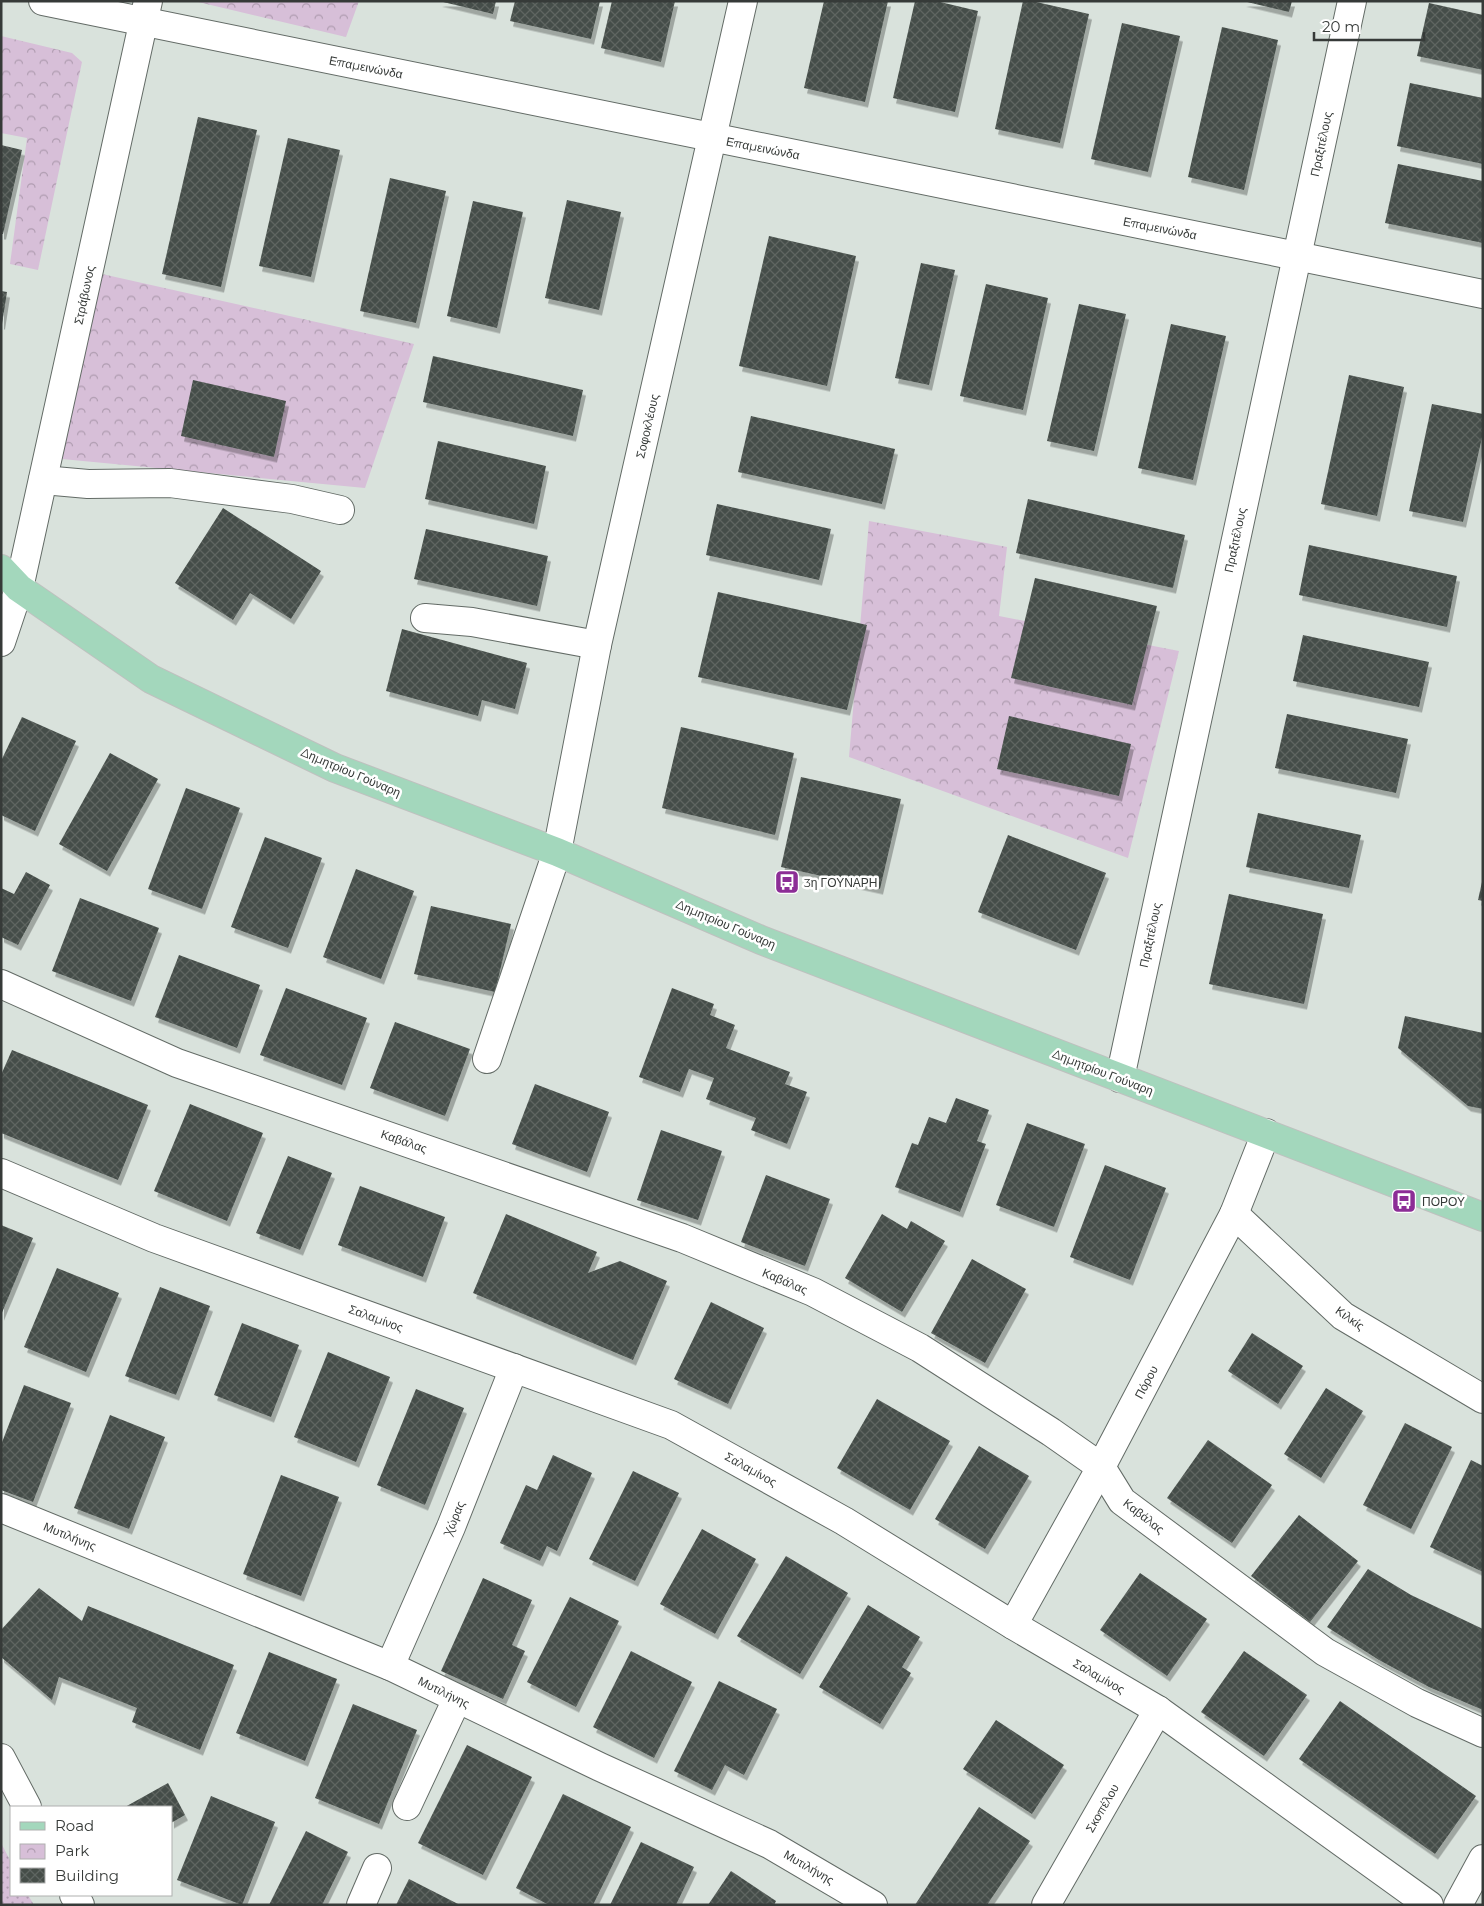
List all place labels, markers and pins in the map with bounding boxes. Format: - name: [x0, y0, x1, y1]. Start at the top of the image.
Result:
- bus stop icon: 3η ΓΟΥΝΑΡΗ: [774, 869, 800, 895]
- place label: 3η ΓΟΥΝΑΡΗ: [804, 875, 878, 890]
- bus stop icon: ΠΟΡΟΥ: [1391, 1188, 1417, 1214]
- place label: ΠΟΡΟΥ: [1422, 1194, 1465, 1209]

